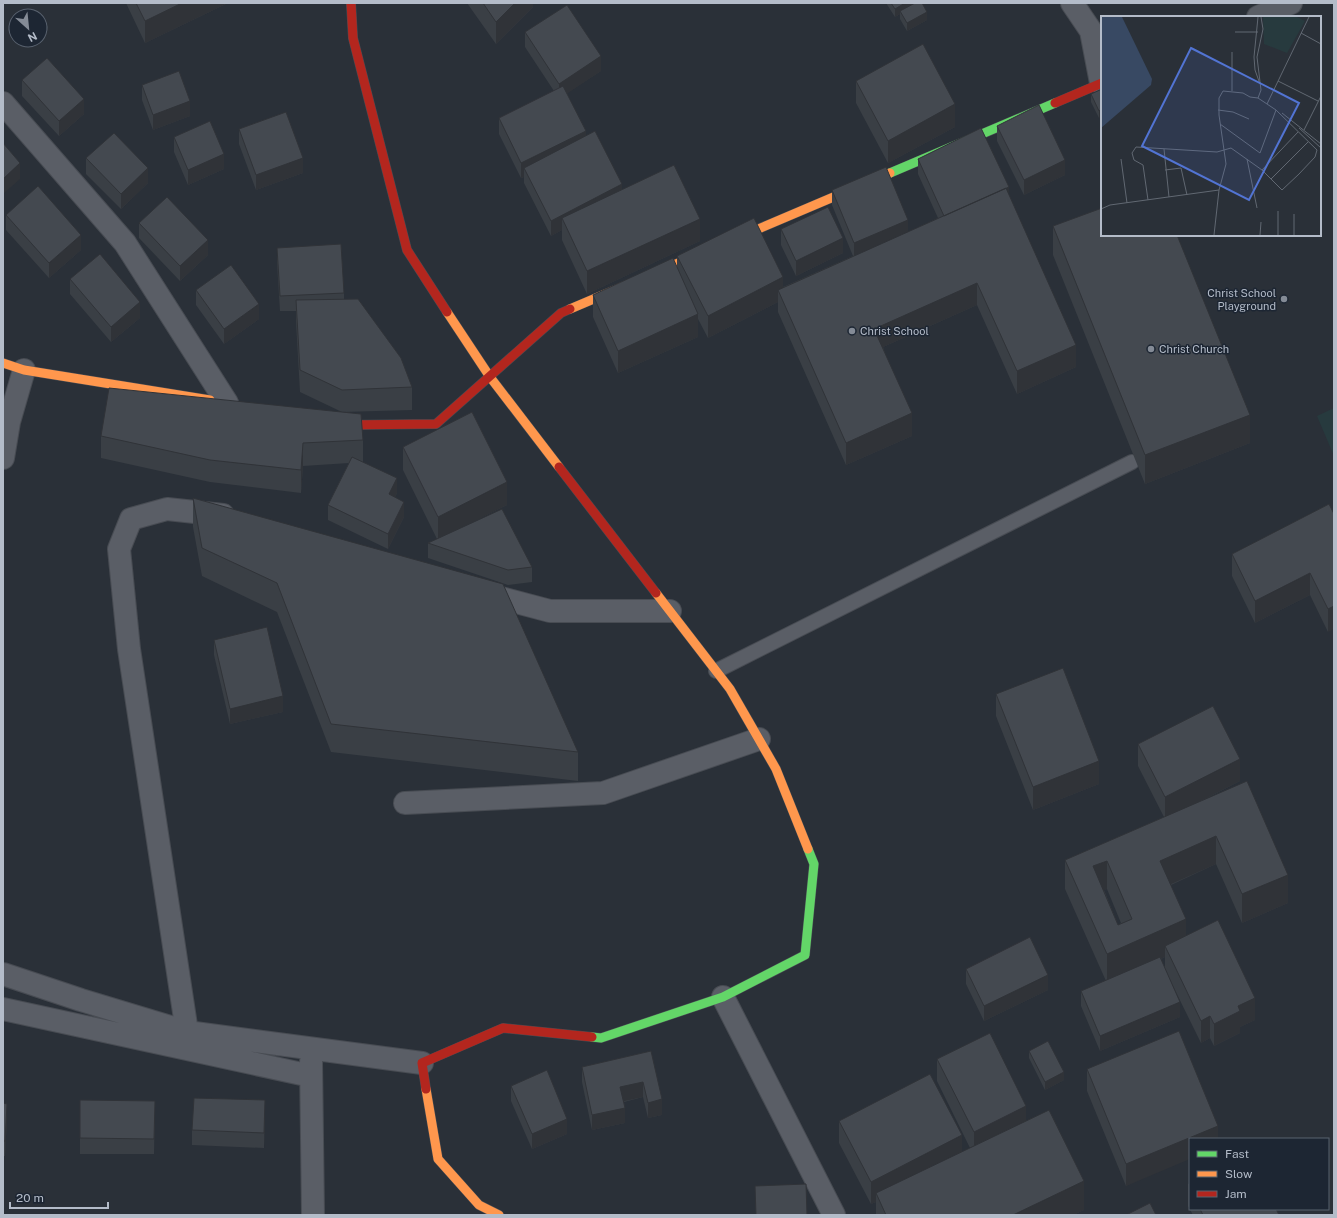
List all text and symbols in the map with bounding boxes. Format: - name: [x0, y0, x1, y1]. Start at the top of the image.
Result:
- north arrow: [8, 8, 48, 48]
- inset map: [1101, 16, 1321, 236]
- text: N: [26, 30, 39, 44]
- place label: Christ School Playground: [1207, 287, 1276, 312]
- marker: Christ School Playground: [1279, 294, 1289, 304]
- place label: Christ School: [860, 325, 929, 337]
- marker: Christ School: [847, 326, 857, 336]
- place label: Christ Church: [1159, 343, 1229, 355]
- marker: Christ Church: [1146, 344, 1156, 354]
- legend: [1189, 1138, 1329, 1210]
- text: Fast: [1225, 1147, 1250, 1161]
- text: Slow: [1225, 1167, 1253, 1181]
- scale bar: [10, 1184, 108, 1210]
- text: Jam: [1225, 1187, 1247, 1201]
- text: 20 m: [16, 1191, 44, 1205]

